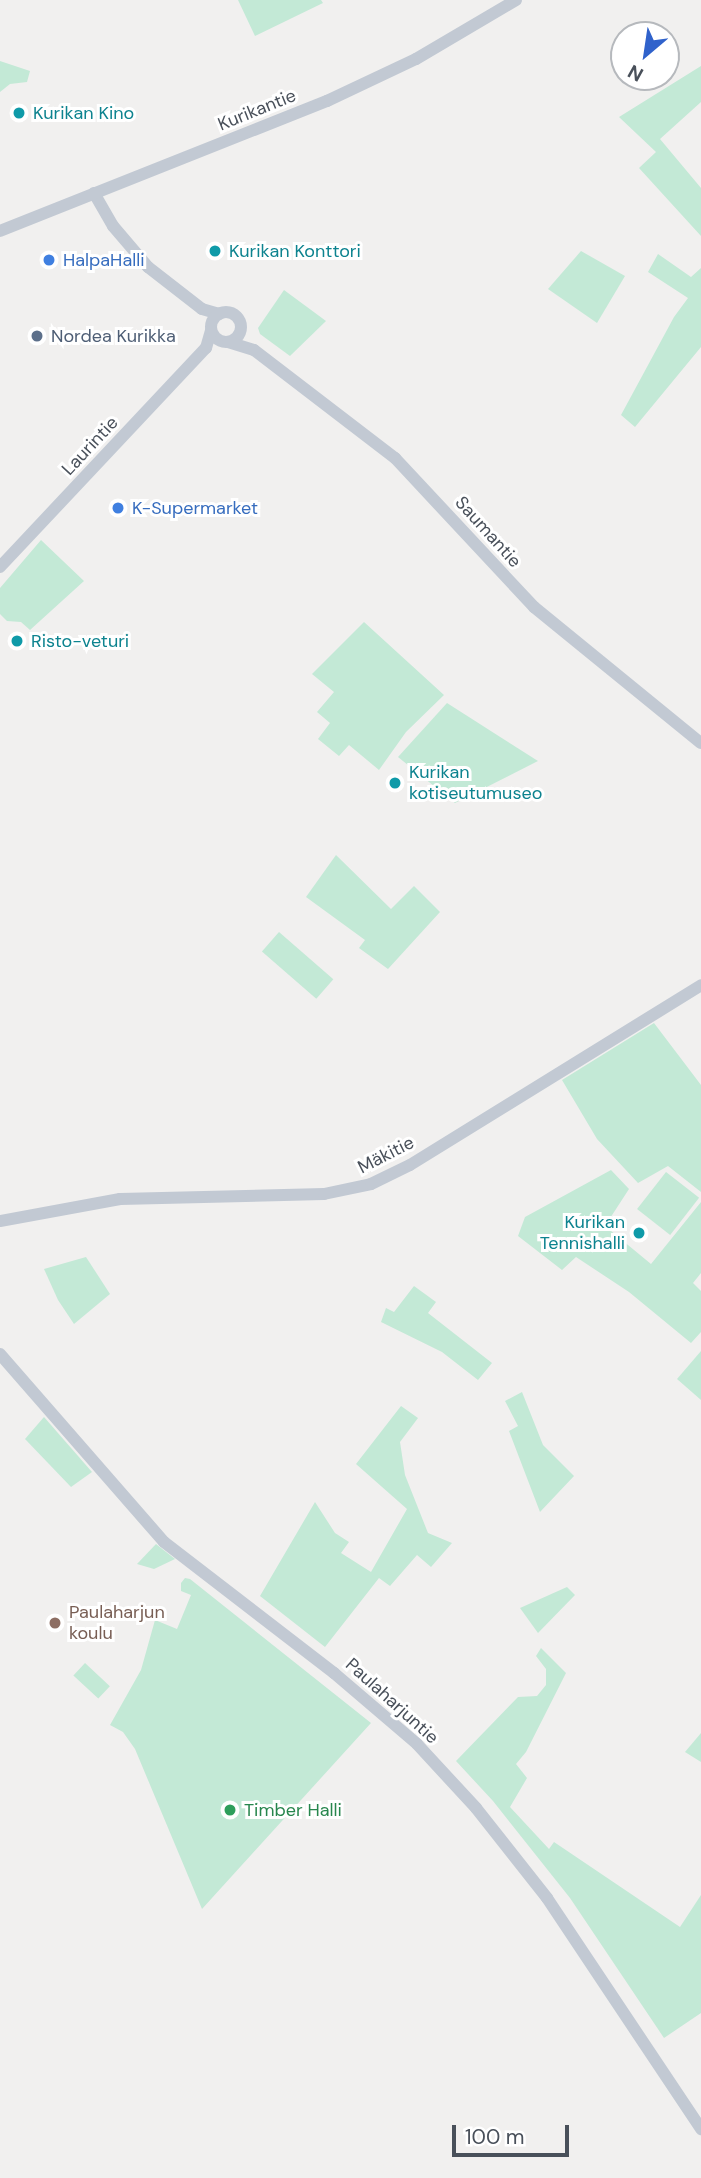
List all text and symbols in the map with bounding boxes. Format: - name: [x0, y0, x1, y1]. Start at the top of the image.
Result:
- north arrow: [610, 21, 680, 91]
- text: N: [623, 59, 648, 87]
- street label: Kurikantie: [215, 85, 299, 135]
- place label: Kurikan Kino: [33, 102, 134, 124]
- marker: Kurikan Kino: [11, 105, 27, 121]
- place label: Kurikan Konttori: [229, 240, 361, 262]
- marker: Kurikan Konttori: [207, 243, 223, 259]
- place label: HalpaHalli: [63, 249, 145, 271]
- marker: HalpaHalli: [41, 252, 57, 268]
- place label: Nordea Kurikka: [51, 325, 176, 347]
- marker: Nordea Kurikka: [29, 328, 45, 344]
- street label: Laurintie: [57, 412, 123, 480]
- street label: Saumantie: [450, 492, 526, 572]
- place label: K-Supermarket: [132, 497, 258, 519]
- marker: K-Supermarket: [110, 500, 126, 516]
- place label: Risto-veturi: [31, 630, 129, 652]
- marker: Risto-veturi: [9, 633, 25, 649]
- place label: Kurikan kotiseutumuseo: [409, 762, 542, 804]
- marker: Kurikan kotiseutumuseo: [387, 775, 403, 791]
- street label: Mäkitie: [354, 1132, 418, 1178]
- place label: Kurikan Tennishalli: [540, 1212, 625, 1254]
- marker: Kurikan Tennishalli: [631, 1225, 647, 1241]
- place label: Paulaharjun koulu: [69, 1602, 165, 1644]
- marker: Paulaharjun koulu: [47, 1615, 63, 1631]
- street label: Paulaharjuntie: [341, 1654, 443, 1748]
- place label: Timber Halli: [244, 1799, 342, 1821]
- marker: Timber Halli: [222, 1802, 238, 1818]
- scale bar: [456, 2112, 573, 2156]
- text: 100 m: [465, 2123, 525, 2151]

